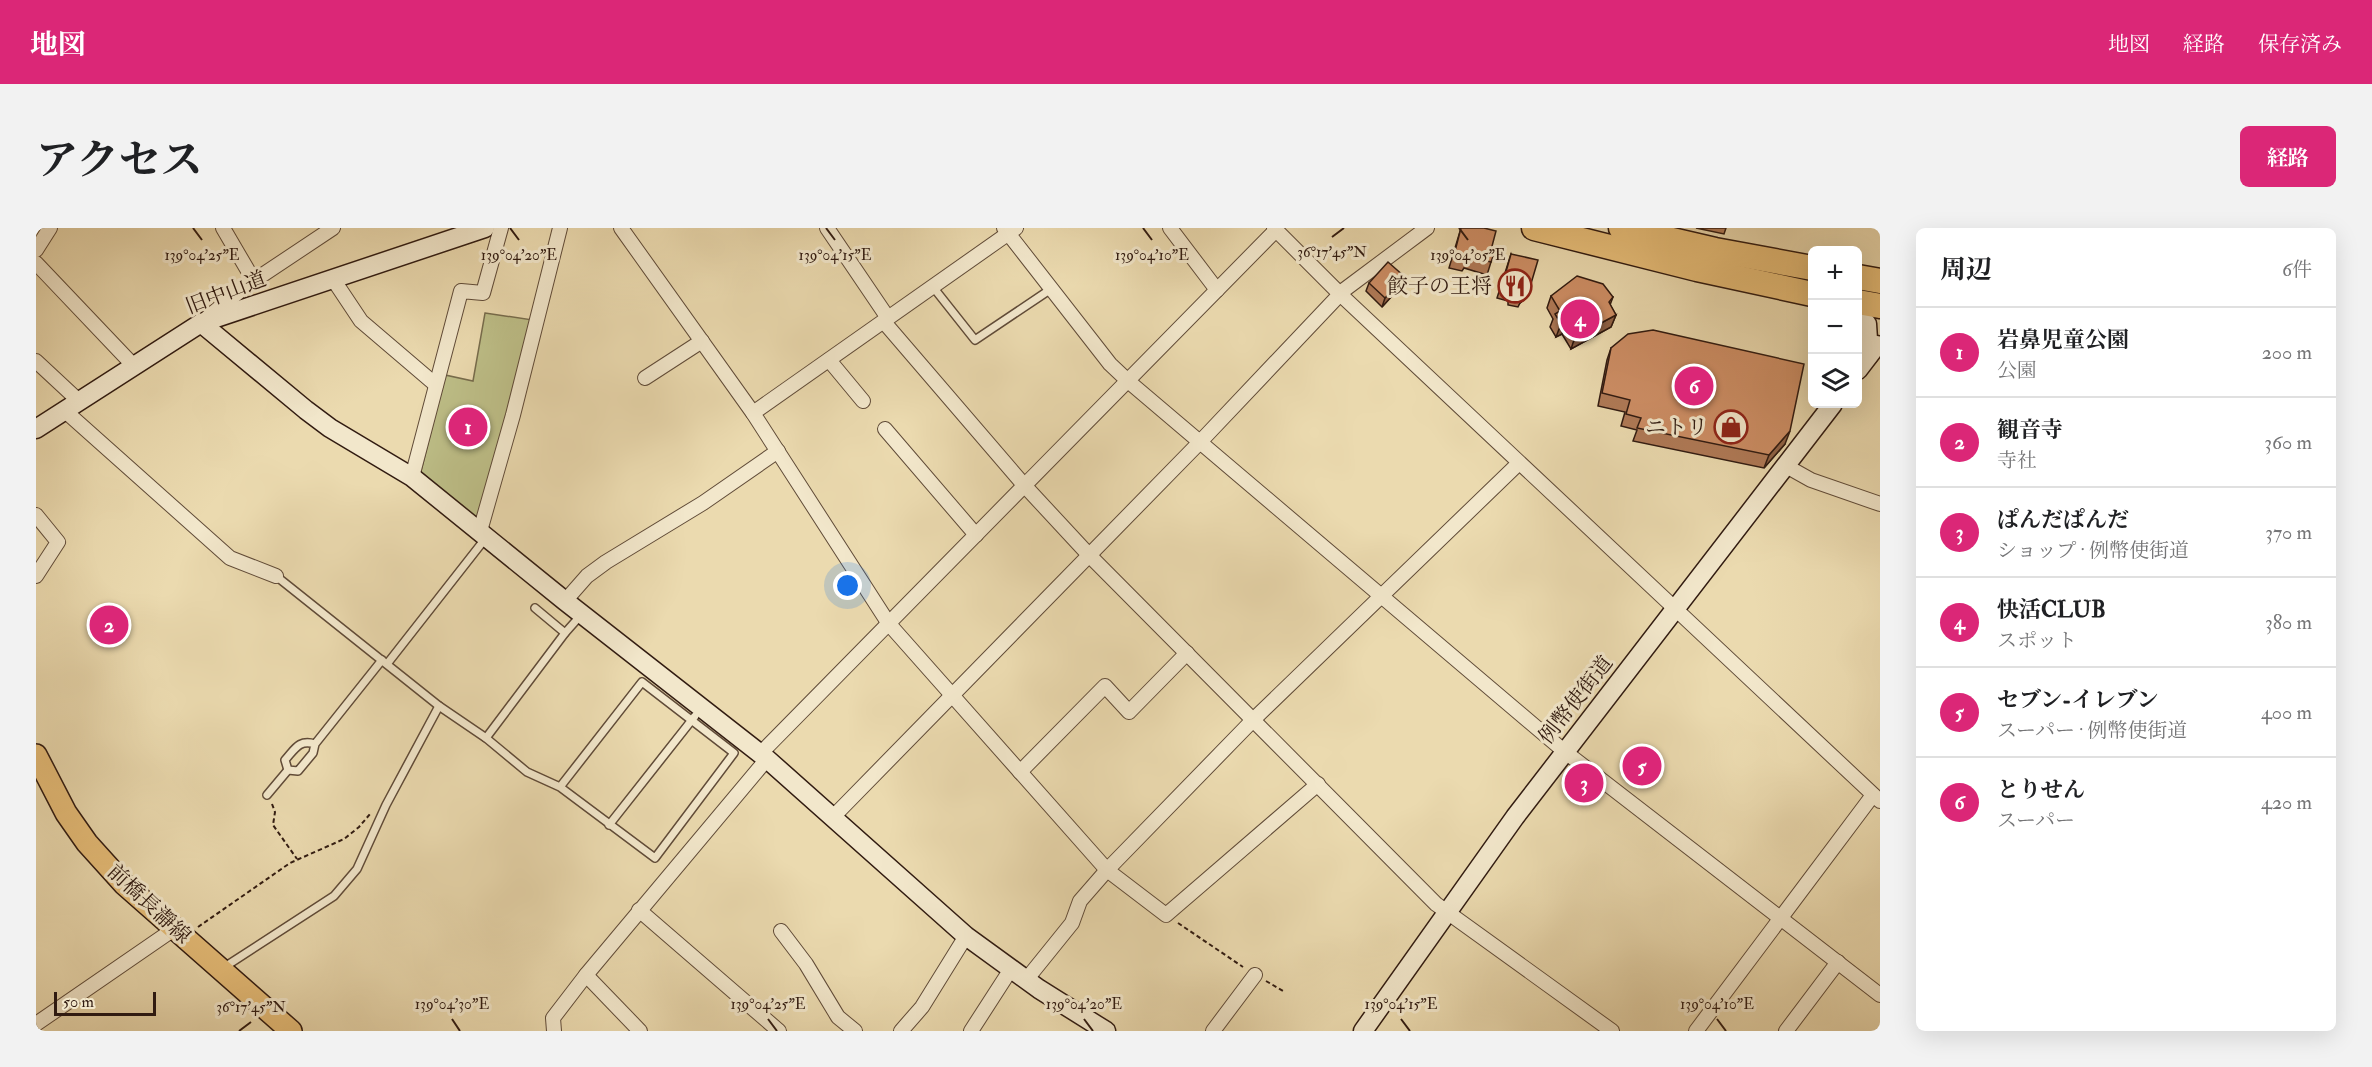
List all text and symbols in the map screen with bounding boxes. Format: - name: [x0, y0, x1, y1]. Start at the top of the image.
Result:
- text: 地図: [30, 28, 86, 63]
- text: 地図: [2108, 31, 2150, 58]
- text: 経路: [2183, 31, 2225, 58]
- text: 保存済み: [2258, 31, 2342, 58]
- button: 経路: [2240, 126, 2336, 187]
- text: アクセス: [36, 135, 203, 187]
- text: 36°17'45"N: [1297, 243, 1367, 262]
- text: 139°04'25"E: [164, 246, 240, 265]
- text: 139°04'20"E: [481, 246, 557, 265]
- text: 139°04'15"E: [799, 246, 872, 265]
- text: 139°04'10"E: [1115, 246, 1189, 265]
- text: 139°04'05"E: [1430, 246, 1506, 265]
- map controls: [1808, 246, 1862, 408]
- button: +: [1808, 246, 1862, 300]
- text: 周辺: [1940, 254, 1992, 286]
- text: 6件: [2282, 257, 2312, 282]
- street label: 旧中山道: [182, 265, 270, 321]
- restaurant icon: 餃子の王将: [1497, 268, 1533, 304]
- place label: 餃子の王将: [1387, 273, 1492, 300]
- pin: 4: [1560, 296, 1600, 341]
- button: −: [1808, 300, 1862, 354]
- text: 岩鼻児童公園: [1997, 326, 2129, 354]
- text: 1: [1956, 340, 1963, 365]
- text: 200 m: [2262, 340, 2312, 365]
- button: layers: [1808, 354, 1862, 408]
- text: 公園: [1997, 358, 2037, 383]
- pin: 6: [1674, 364, 1714, 408]
- pin: 1: [448, 404, 488, 450]
- shop icon: ニトリ: [1713, 409, 1749, 445]
- place label: ニトリ: [1645, 414, 1708, 441]
- text: 観音寺: [1997, 416, 2063, 444]
- text: 2: [1954, 430, 1965, 455]
- text: 360 m: [2264, 430, 2312, 455]
- text: 寺社: [1997, 448, 2037, 473]
- text: ぱんだぱんだ: [1997, 506, 2129, 534]
- text: 3: [1956, 520, 1963, 545]
- text: 370 m: [2265, 520, 2312, 545]
- text: ショップ · 例幣使街道: [1997, 538, 2189, 563]
- your location: [833, 571, 862, 600]
- text: 快活CLUB: [1997, 596, 2106, 624]
- pin: 2: [90, 602, 128, 648]
- text: 4: [1954, 610, 1965, 635]
- text: 380 m: [2265, 610, 2312, 635]
- text: スポット: [1997, 628, 2077, 653]
- street label: 例幣使街道: [1533, 650, 1619, 750]
- text: セブン-イレブン: [1997, 686, 2159, 714]
- text: 5: [1955, 700, 1964, 725]
- text: 400 m: [2261, 700, 2312, 725]
- text: スーパー · 例幣使街道: [1997, 718, 2187, 743]
- pin: 5: [1622, 744, 1662, 788]
- pin: 3: [1564, 760, 1604, 806]
- text: とりせん: [1997, 776, 2085, 804]
- text: 6: [1954, 790, 1965, 815]
- text: 420 m: [2261, 790, 2312, 815]
- text: スーパー: [1997, 808, 2075, 833]
- street label: 前橋長瀞線: [101, 858, 197, 950]
- scale bar: [54, 989, 156, 1016]
- text: 50 m: [63, 992, 94, 1012]
- text: 139°04'30"E: [415, 995, 489, 1014]
- text: 139°04'25"E: [730, 995, 806, 1014]
- text: 139°04'20"E: [1046, 995, 1122, 1014]
- text: 139°04'15"E: [1365, 995, 1438, 1014]
- text: 139°04'10"E: [1680, 995, 1754, 1014]
- text: 36°17'45"N: [216, 998, 286, 1017]

